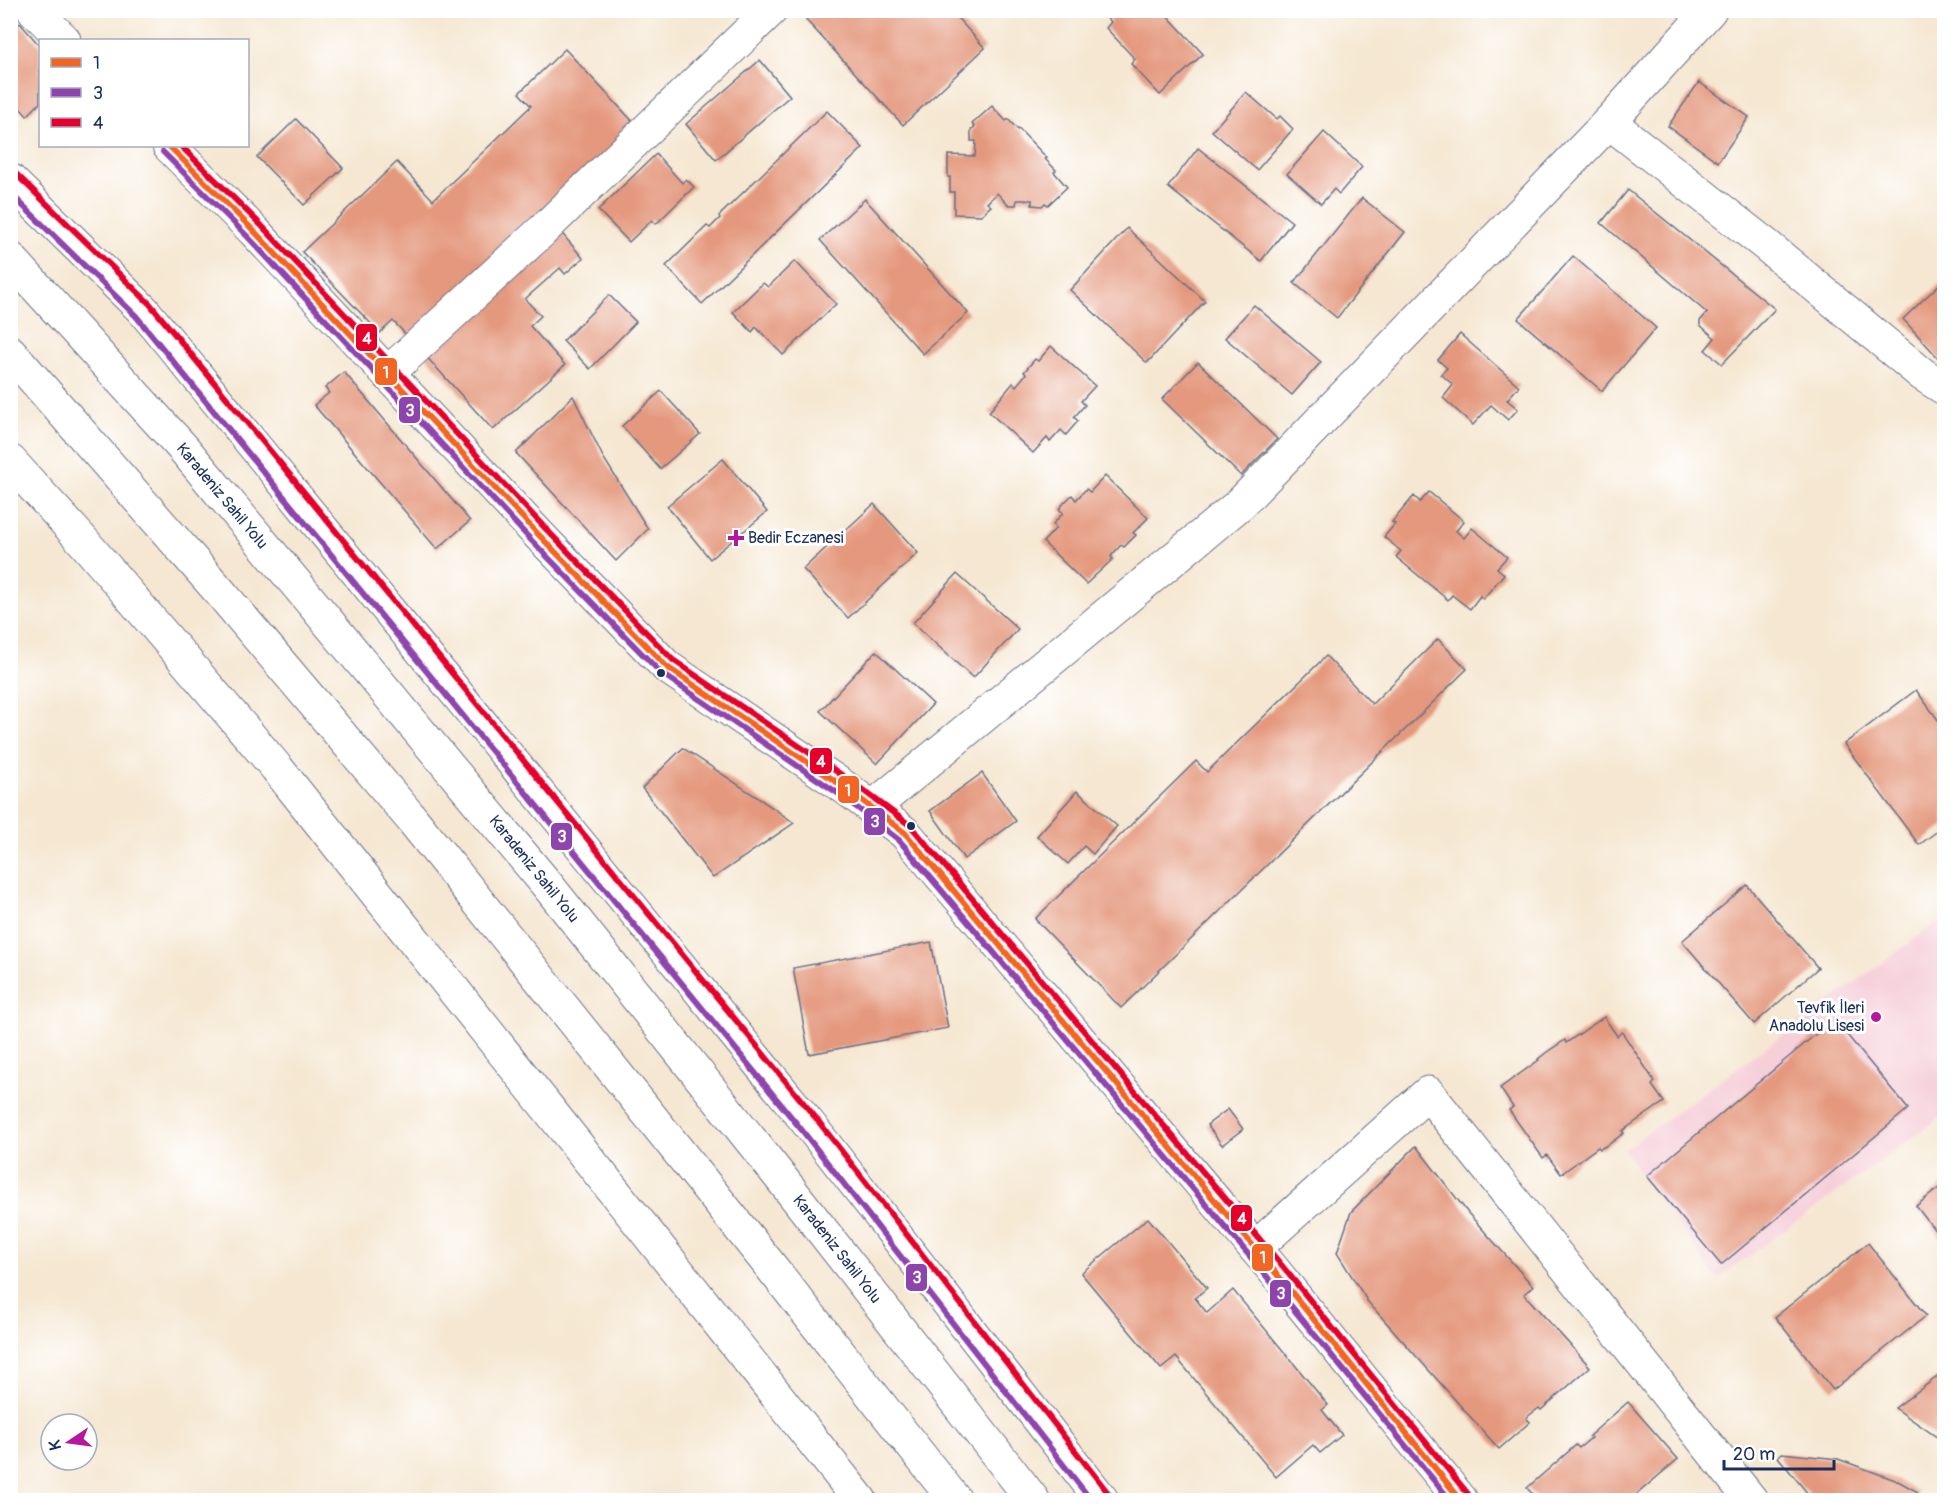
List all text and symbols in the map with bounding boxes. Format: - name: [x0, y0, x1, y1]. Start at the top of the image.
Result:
- legend: [39, 39, 249, 147]
- text: 1: [93, 52, 100, 75]
- text: 3: [93, 82, 103, 105]
- text: 4: [93, 112, 104, 135]
- line badge: 4: [355, 323, 378, 352]
- text: 4: [362, 329, 372, 349]
- line badge: 1: [374, 357, 398, 386]
- text: 1: [383, 363, 389, 383]
- line badge: 3: [398, 396, 421, 424]
- text: 3: [406, 401, 415, 421]
- street label: Karadeniz Sahil Yolu: [172, 439, 272, 553]
- place label: Bedir Eczanesi: [748, 528, 844, 548]
- marker: Bedir Eczanesi: [729, 531, 743, 545]
- unlabelled marker: [655, 667, 667, 679]
- line badge: 4: [809, 747, 833, 775]
- text: 4: [816, 752, 826, 772]
- line badge: 1: [837, 775, 860, 804]
- text: 1: [845, 781, 851, 801]
- line badge: 3: [863, 807, 886, 836]
- street label: Karadeniz Sahil Yolu: [485, 811, 583, 927]
- text: 3: [871, 812, 880, 832]
- unlabelled marker: [905, 820, 917, 832]
- line badge: 3: [550, 822, 573, 851]
- text: 3: [558, 827, 567, 847]
- place label: Tevfik İleri Anadolu Lisesi: [1769, 998, 1864, 1036]
- marker: Tevfik İleri Anadolu Lisesi: [1869, 1010, 1883, 1024]
- street label: Karadeniz Sahil Yolu: [788, 1191, 886, 1307]
- line badge: 4: [1230, 1204, 1253, 1232]
- text: 4: [1237, 1209, 1247, 1229]
- line badge: 1: [1251, 1243, 1274, 1272]
- text: 1: [1260, 1248, 1266, 1268]
- line badge: 3: [905, 1263, 928, 1292]
- text: 3: [913, 1268, 922, 1288]
- line badge: 3: [1269, 1279, 1292, 1308]
- text: 3: [1277, 1284, 1286, 1304]
- north arrow: [39, 1412, 99, 1472]
- scale bar: [1724, 1433, 1834, 1471]
- text: K: [44, 1438, 66, 1452]
- text: 20 m: [1733, 1443, 1775, 1466]

